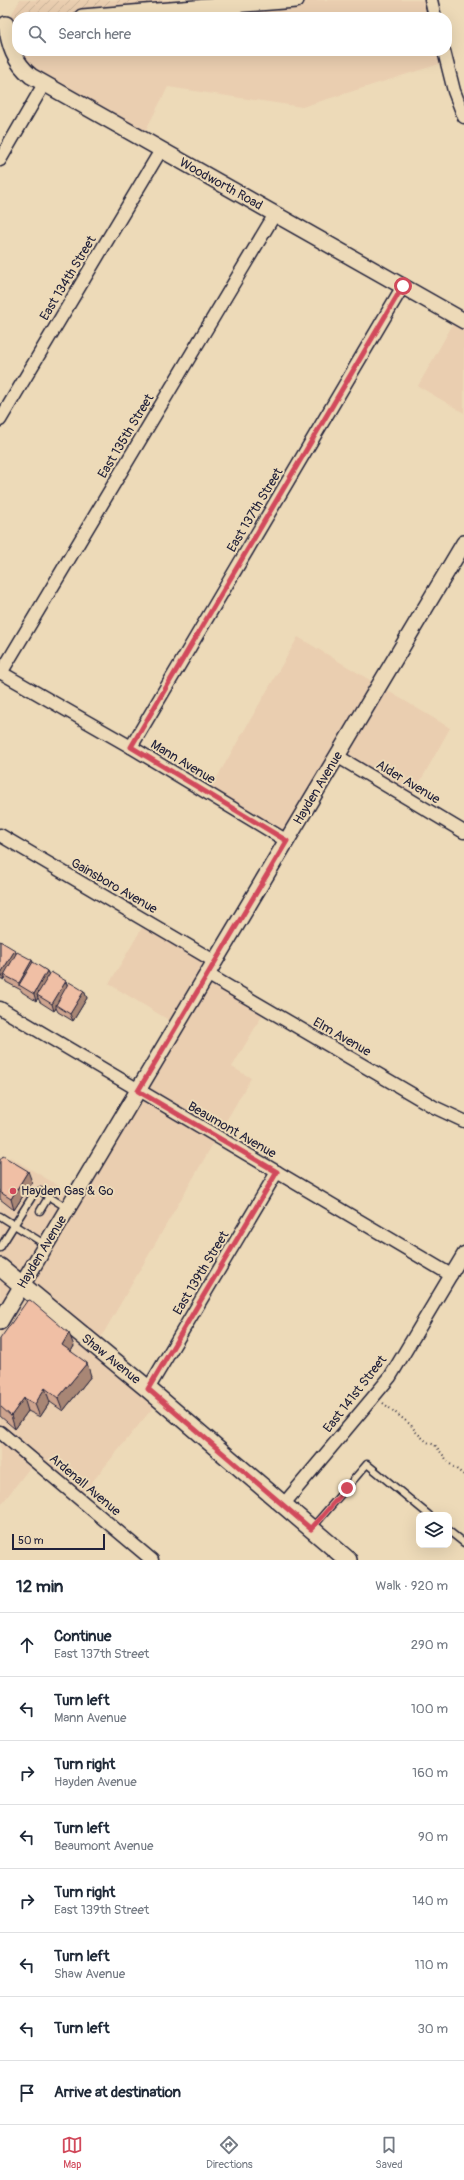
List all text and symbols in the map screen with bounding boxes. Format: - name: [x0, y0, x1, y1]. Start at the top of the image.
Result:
- search box: [12, 12, 452, 56]
- icon: search: [26, 23, 48, 45]
- text: Search here: [58, 25, 131, 44]
- street label: Woodworth Road: [176, 154, 266, 214]
- street label: East 134th Street: [36, 232, 100, 323]
- route start: [394, 277, 412, 295]
- street label: East 135th Street: [95, 390, 158, 481]
- street label: East 137th Street: [224, 464, 287, 555]
- street label: Mann Avenue: [148, 736, 219, 788]
- street label: Hayden Avenue: [290, 748, 346, 828]
- street label: Alder Avenue: [373, 757, 443, 808]
- street label: Gainsboro Avenue: [68, 855, 161, 918]
- street label: Elm Avenue: [310, 1014, 374, 1060]
- street label: Beaumont Avenue: [185, 1098, 280, 1162]
- place label: Hayden Gas & Go: [21, 1183, 114, 1199]
- marker: Hayden Gas & Go: [8, 1186, 18, 1196]
- street label: Hayden Avenue: [14, 1212, 70, 1292]
- street label: East 139th Street: [170, 1227, 233, 1318]
- street label: Shaw Avenue: [78, 1330, 144, 1388]
- street label: East 141st Street: [320, 1352, 391, 1436]
- street label: Ardenall Avenue: [46, 1451, 124, 1520]
- route end: [338, 1479, 356, 1497]
- map controls: [416, 1512, 452, 1548]
- button: layers: [416, 1512, 452, 1548]
- scale bar: [12, 1532, 105, 1551]
- text: 50 m: [18, 1534, 44, 1547]
- text: 12 min: [16, 1576, 63, 1597]
- text: Walk · 920 m: [375, 1578, 448, 1594]
- text: Continue: [54, 1627, 112, 1646]
- icon: ahead: [16, 1634, 38, 1656]
- text: 290 m: [411, 1637, 448, 1653]
- text: East 137th Street: [54, 1646, 149, 1662]
- text: Turn left: [54, 1691, 110, 1710]
- icon: left: [16, 1698, 38, 1720]
- text: 100 m: [411, 1701, 448, 1717]
- text: Mann Avenue: [54, 1710, 127, 1726]
- text: Turn right: [54, 1755, 115, 1774]
- icon: right: [16, 1762, 38, 1784]
- text: 160 m: [412, 1765, 448, 1781]
- text: Hayden Avenue: [54, 1774, 137, 1790]
- text: Turn left: [54, 1819, 110, 1838]
- icon: left: [16, 1826, 38, 1848]
- text: 90 m: [418, 1829, 448, 1845]
- text: Beaumont Avenue: [54, 1838, 153, 1854]
- text: Turn right: [54, 1883, 115, 1902]
- icon: right: [16, 1890, 38, 1912]
- text: 140 m: [412, 1893, 448, 1909]
- text: East 139th Street: [54, 1902, 149, 1918]
- text: Turn left: [54, 1947, 110, 1966]
- icon: left: [16, 1954, 38, 1976]
- text: 110 m: [415, 1957, 448, 1973]
- text: Shaw Avenue: [54, 1966, 125, 1982]
- icon: left: [16, 2018, 38, 2040]
- text: Turn left: [54, 2019, 110, 2038]
- text: 30 m: [418, 2021, 448, 2037]
- icon: arrive: [16, 2082, 38, 2104]
- text: Arrive at destination: [54, 2083, 181, 2102]
- tab: Map: [61, 2134, 83, 2171]
- tab: Directions: [206, 2134, 253, 2171]
- tab: Saved: [375, 2134, 403, 2171]

